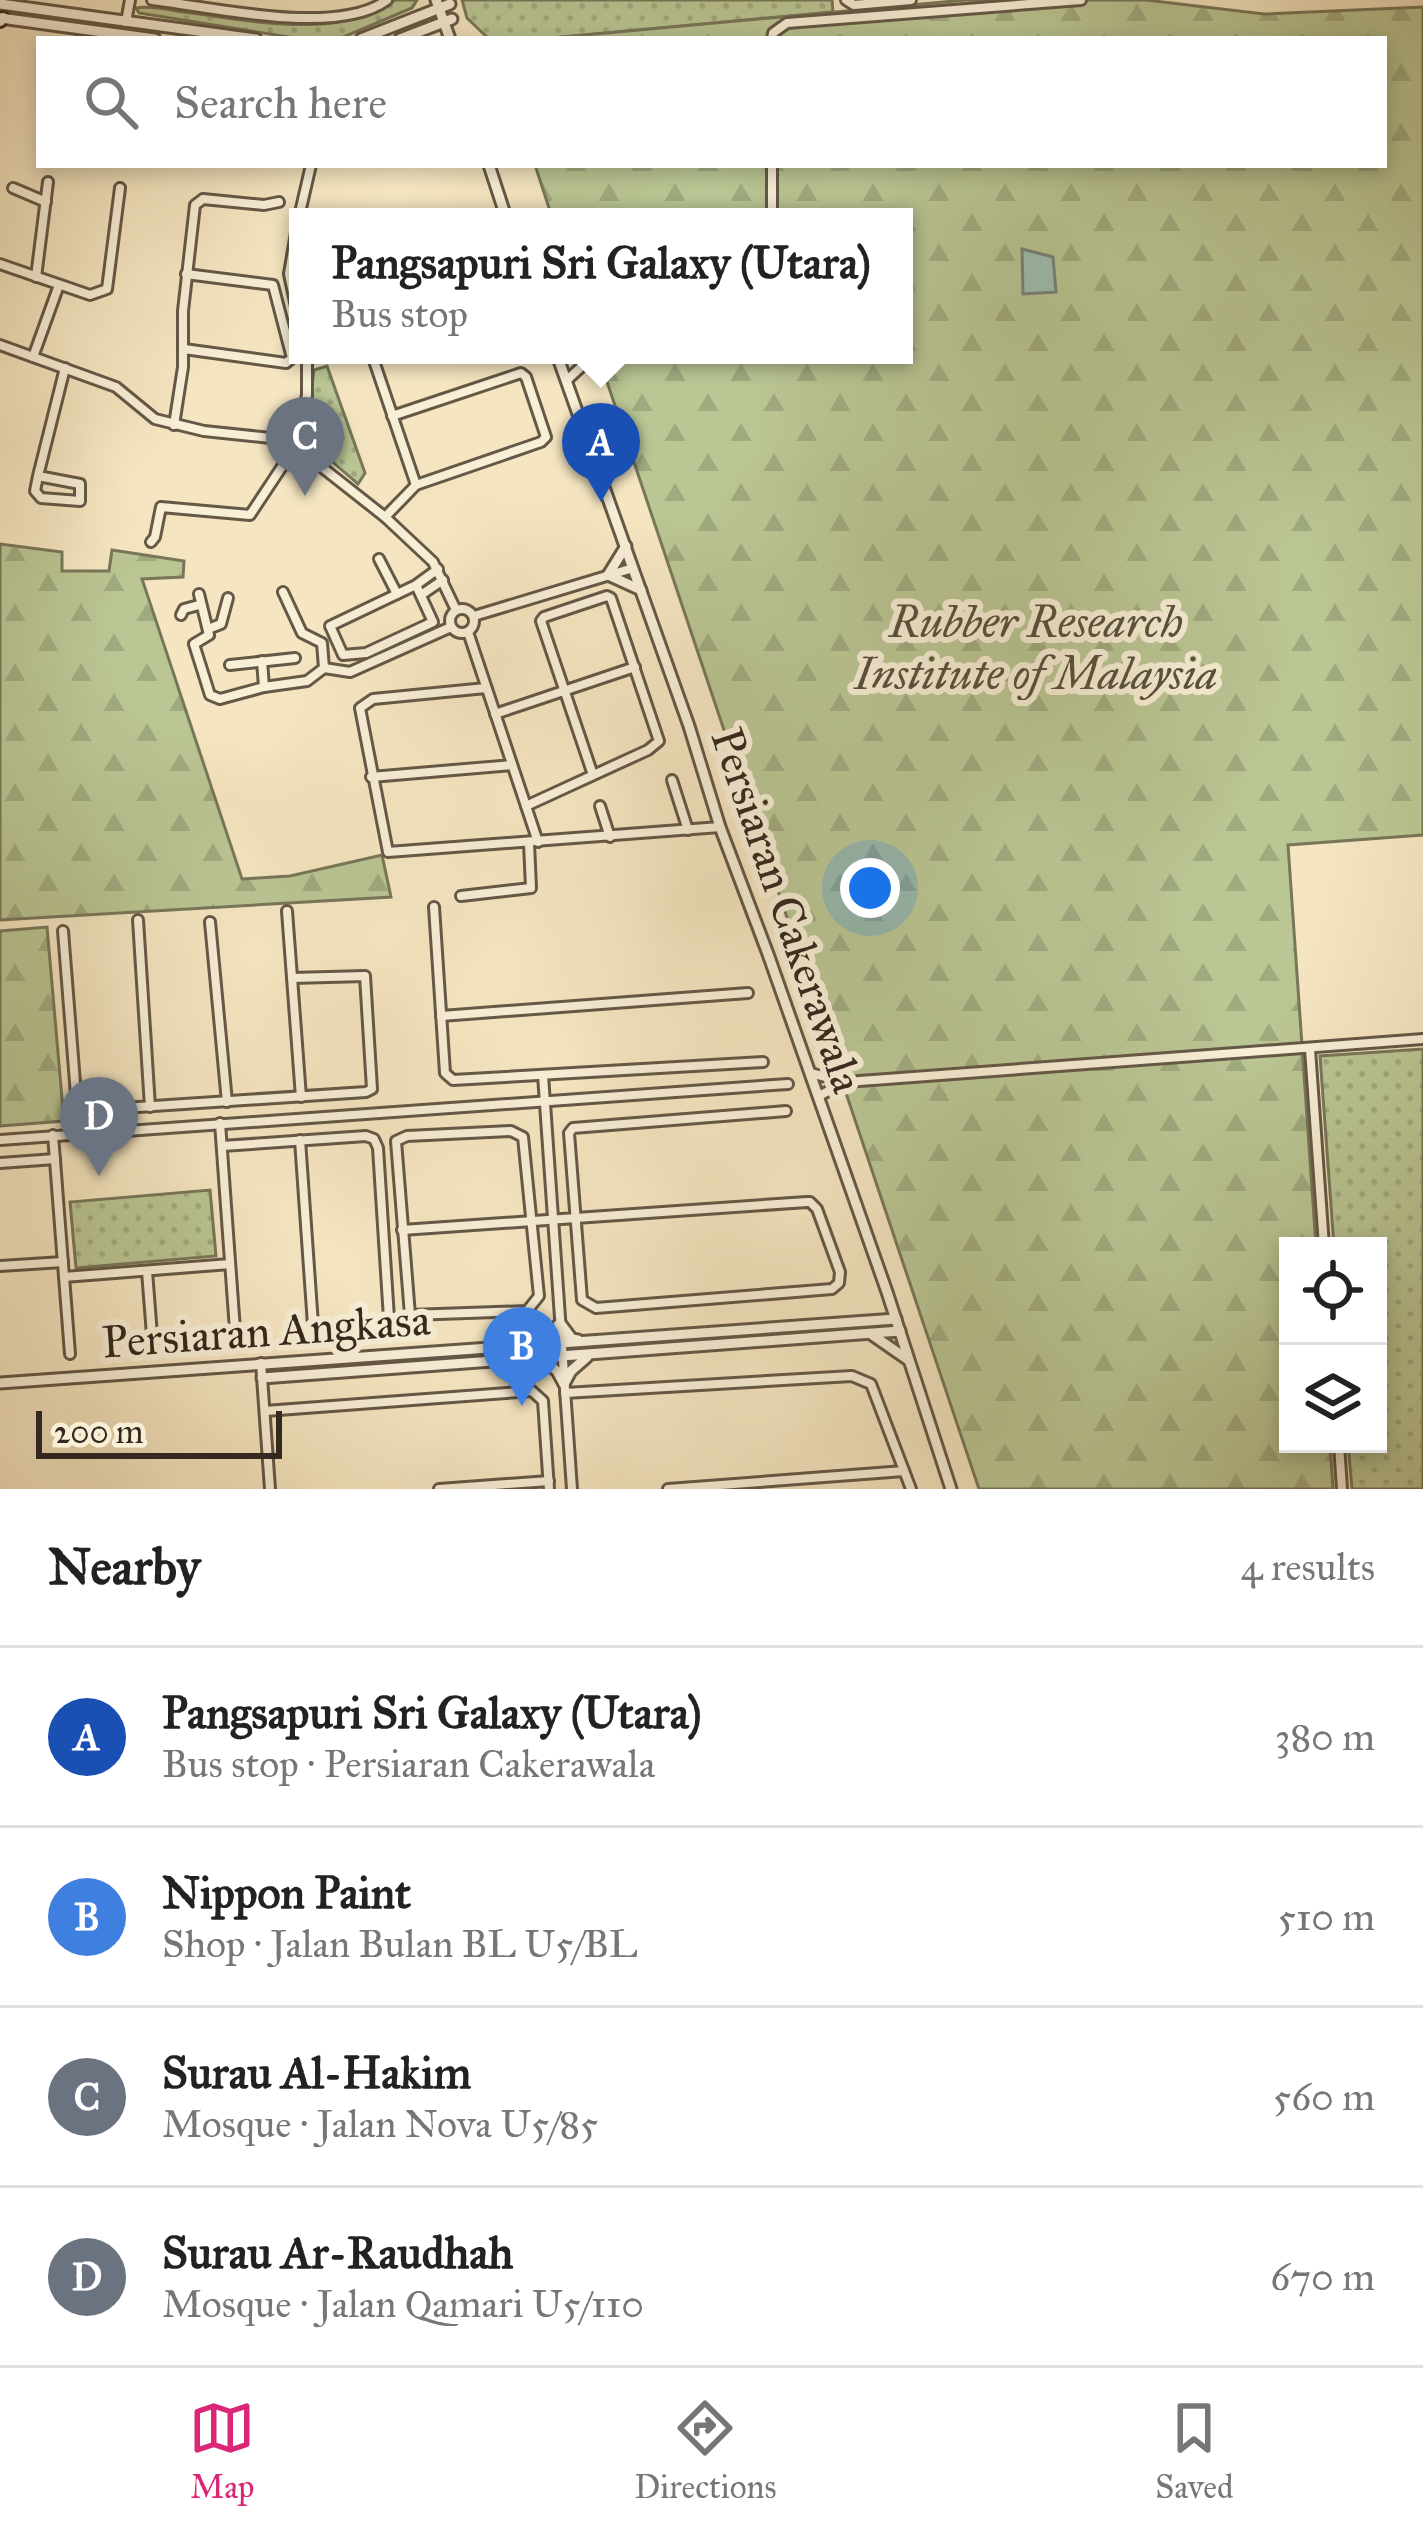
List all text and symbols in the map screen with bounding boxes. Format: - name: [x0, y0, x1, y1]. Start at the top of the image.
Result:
- search box: [36, 36, 1387, 168]
- icon: search: [78, 69, 144, 135]
- text: Search here: [174, 75, 387, 130]
- popup: [289, 208, 913, 364]
- text: Pangsapuri Sri Galaxy (Utara): [331, 235, 871, 290]
- text: Bus stop: [331, 290, 468, 338]
- pin: C: [266, 397, 344, 496]
- pin: A: [562, 403, 640, 502]
- park label: Rubber Research Institute of Malaysia: [853, 594, 1217, 701]
- street label: Persiaran Cakerawala: [699, 721, 876, 1100]
- your location: [840, 858, 900, 918]
- pin: D: [60, 1077, 138, 1176]
- map controls: [1279, 1237, 1387, 1453]
- button: locate: [1279, 1237, 1387, 1345]
- street label: Persiaran Angkasa: [100, 1292, 432, 1369]
- pin: B: [483, 1307, 561, 1406]
- button: layers: [1279, 1345, 1387, 1453]
- scale bar: [36, 1405, 282, 1458]
- text: 200 m: [54, 1412, 144, 1452]
- text: Nearby: [48, 1536, 200, 1598]
- text: 4 results: [1241, 1543, 1375, 1591]
- text: Pangsapuri Sri Galaxy (Utara): [162, 1685, 702, 1740]
- text: A: [74, 1713, 100, 1761]
- text: 380 m: [1275, 1713, 1375, 1761]
- text: Bus stop · Persiaran Cakerawala: [162, 1740, 655, 1788]
- text: Nippon Paint: [162, 1865, 411, 1920]
- text: B: [74, 1893, 100, 1941]
- text: 510 m: [1278, 1893, 1375, 1941]
- text: Shop · Jalan Bulan BL U5/BL: [162, 1920, 638, 1968]
- text: Surau Al-Hakim: [162, 2045, 471, 2100]
- text: C: [74, 2073, 100, 2121]
- text: 560 m: [1273, 2073, 1375, 2121]
- text: Mosque · Jalan Nova U5/85: [162, 2100, 598, 2148]
- text: Surau Ar-Raudhah: [162, 2225, 513, 2280]
- text: D: [72, 2253, 102, 2301]
- text: 670 m: [1270, 2253, 1375, 2301]
- text: Mosque · Jalan Qamari U5/110: [162, 2280, 644, 2328]
- tab: Map: [189, 2395, 255, 2507]
- tab: Directions: [634, 2395, 776, 2507]
- tab: Saved: [1155, 2395, 1234, 2507]

